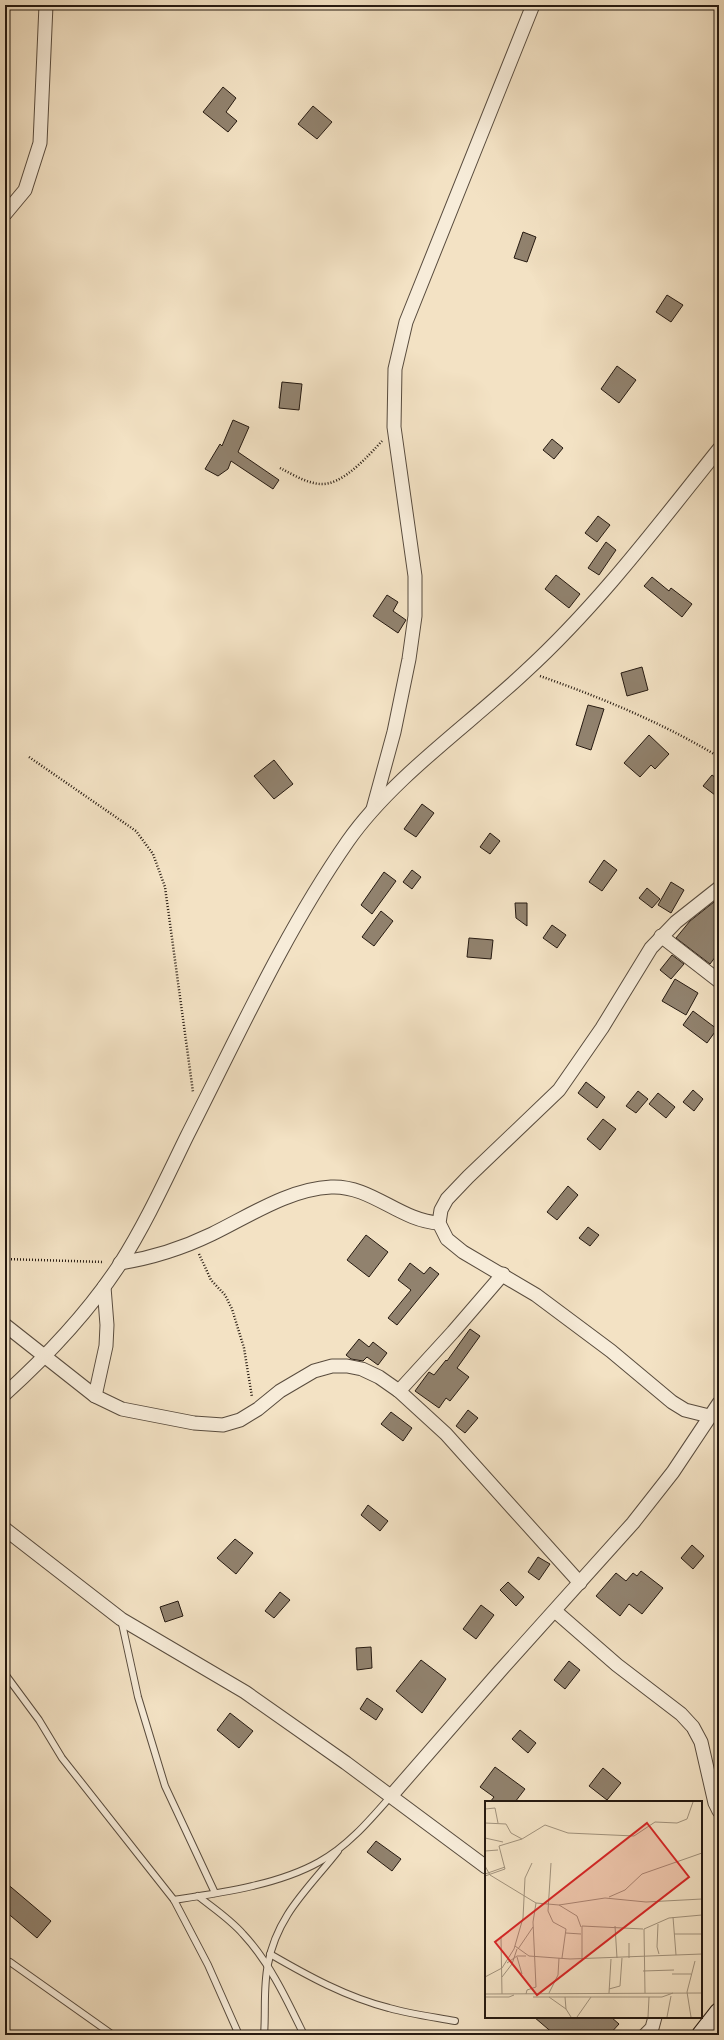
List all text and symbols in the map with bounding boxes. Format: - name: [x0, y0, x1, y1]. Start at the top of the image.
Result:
- inset map: [485, 1801, 702, 2018]

